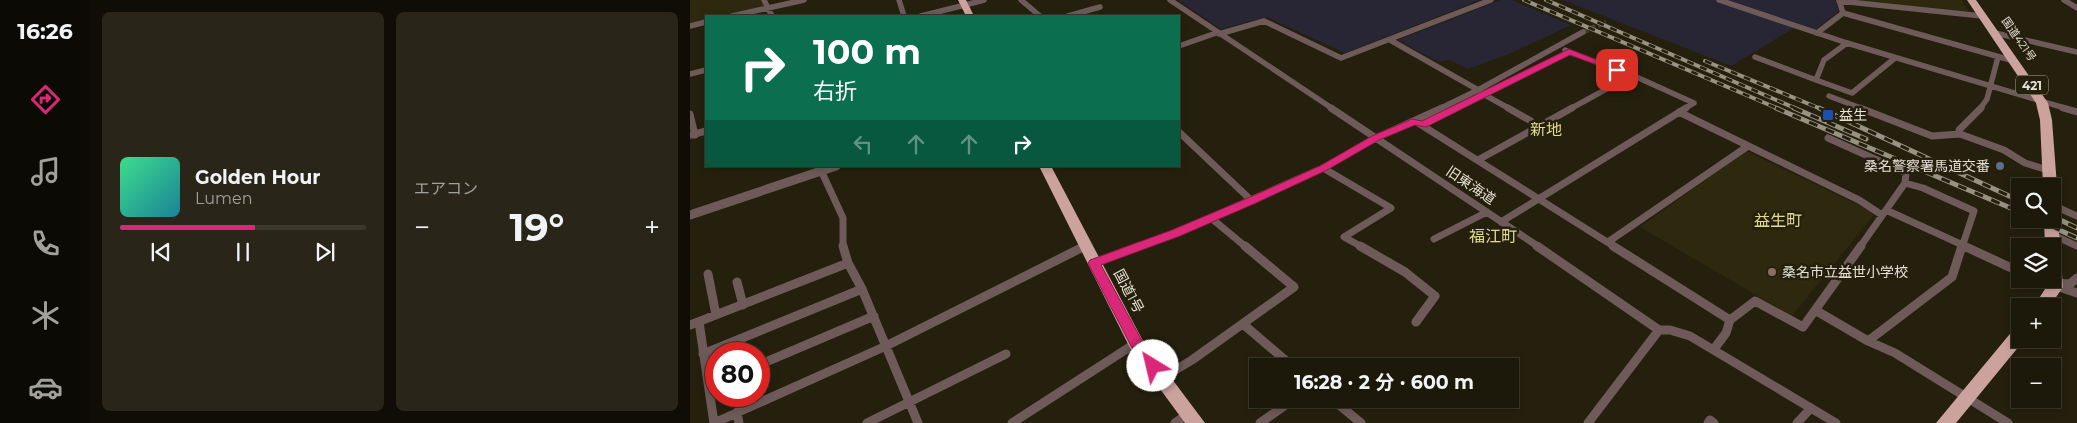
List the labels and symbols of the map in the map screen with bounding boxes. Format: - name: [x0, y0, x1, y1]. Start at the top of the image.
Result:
- street label: 国道421号: [1999, 14, 2039, 64]
- pin: [1596, 49, 1638, 91]
- road number: 421: [2016, 76, 2048, 94]
- place label: 益生: [1839, 106, 1867, 124]
- marker: 益生: [1821, 108, 1835, 122]
- district label: 新地: [1530, 120, 1562, 139]
- place label: 桑名警察署馬道交番: [1864, 157, 1990, 175]
- marker: 桑名警察署馬道交番: [1994, 160, 2006, 172]
- street label: 旧東海道: [1443, 162, 1499, 208]
- district label: 益生町: [1754, 211, 1802, 230]
- district label: 福江町: [1469, 227, 1517, 246]
- place label: 桑名市立益世小学校: [1782, 263, 1908, 281]
- street label: 国道1号: [1110, 266, 1148, 316]
- marker: 桑名市立益世小学校: [1766, 266, 1778, 278]
- position arrow: [1126, 339, 1178, 391]
- speed limit sign: 80: [705, 342, 770, 407]

